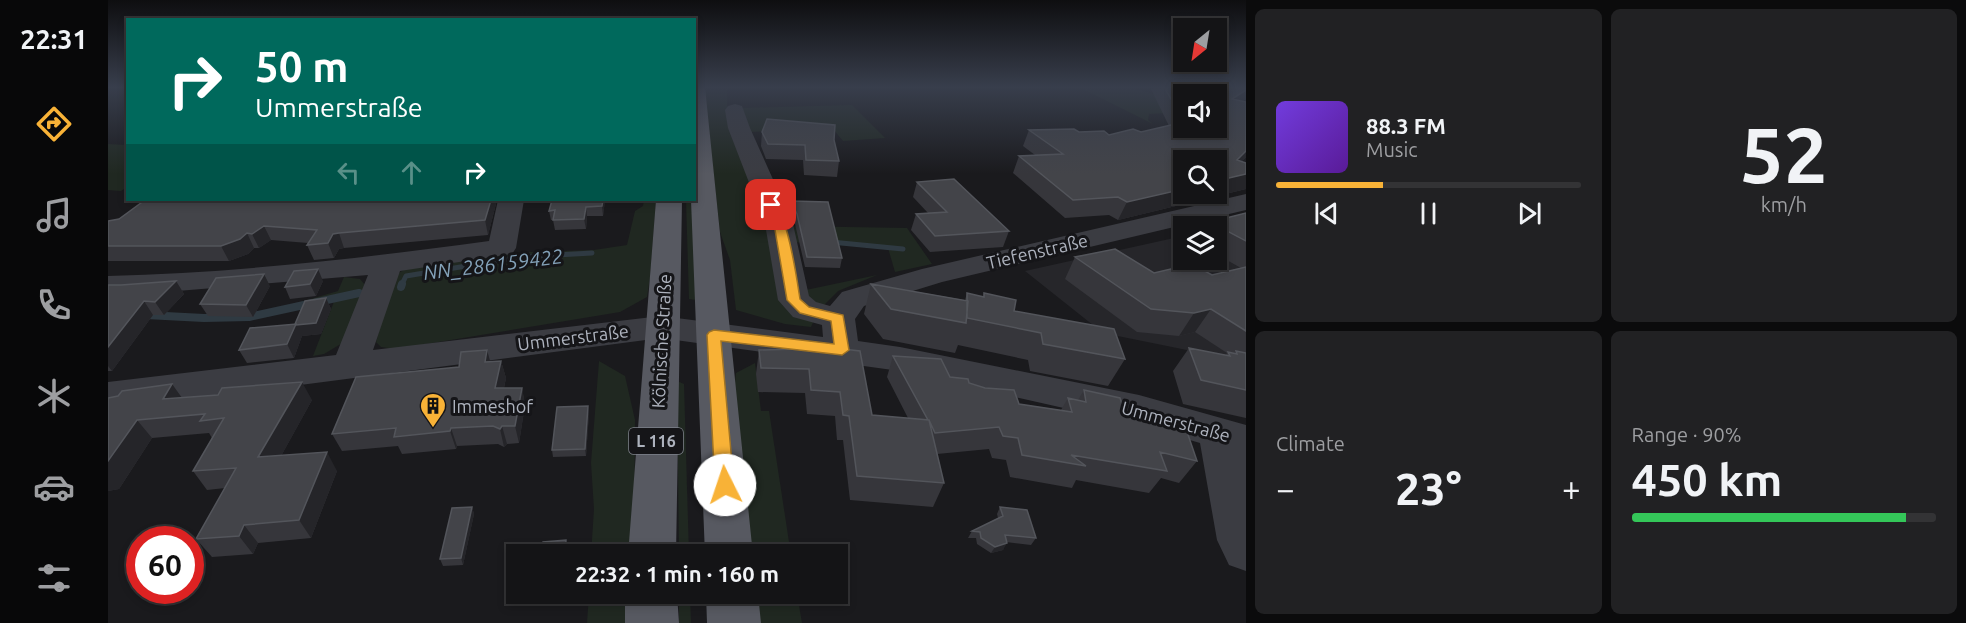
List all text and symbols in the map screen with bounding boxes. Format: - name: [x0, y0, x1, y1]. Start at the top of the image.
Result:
- north arrow: [1173, 18, 1227, 72]
- map controls: [1173, 18, 1227, 270]
- text: 22:31: [20, 24, 88, 54]
- icon: right: [156, 42, 234, 120]
- text: 50 m: [255, 43, 349, 90]
- button: sound: [1173, 84, 1227, 138]
- text: Ummerstraße: [255, 92, 423, 122]
- icon: directions: [33, 103, 75, 145]
- text: 52: [1740, 110, 1828, 198]
- text: 88.3 FM: [1366, 113, 1446, 138]
- text: Music: [1366, 138, 1418, 161]
- button: search: [1173, 150, 1227, 204]
- icon: left: [332, 156, 365, 189]
- icon: ahead: [395, 156, 428, 189]
- icon: right: [458, 156, 491, 189]
- pin: [745, 179, 796, 230]
- icon: arrive: [754, 188, 787, 221]
- text: km/h: [1761, 193, 1807, 216]
- icon: music: [33, 194, 75, 236]
- icon: previous: [1310, 197, 1343, 230]
- icon: pause: [1412, 197, 1445, 230]
- icon: next: [1513, 197, 1546, 230]
- button: layers: [1173, 216, 1227, 270]
- street label: Tiefenstraße: [984, 230, 1090, 272]
- water label: NN_286159422: [422, 244, 564, 285]
- street label: Kölnische Straße: [647, 273, 675, 409]
- icon: phone: [33, 284, 75, 326]
- street label: Ummerstraße: [516, 320, 630, 354]
- icon: climate: [33, 375, 75, 417]
- building icon: Immeshof: [418, 391, 448, 429]
- place label: Immeshof: [452, 396, 533, 416]
- street label: Ummerstraße: [1119, 397, 1233, 445]
- text: Range · 90%: [1632, 423, 1742, 446]
- road number: L 116: [629, 428, 683, 454]
- text: Climate: [1276, 432, 1345, 455]
- position arrow: [693, 453, 757, 517]
- text: 450 km: [1632, 454, 1782, 505]
- text: 23°: [1395, 463, 1462, 514]
- icon: car: [33, 466, 75, 508]
- text: −: [1276, 470, 1295, 507]
- text: +: [1562, 470, 1581, 507]
- speed limit sign: 60: [126, 526, 204, 604]
- icon: filters: [33, 557, 75, 599]
- text: 22:32 · 1 min · 160 m: [575, 561, 779, 586]

